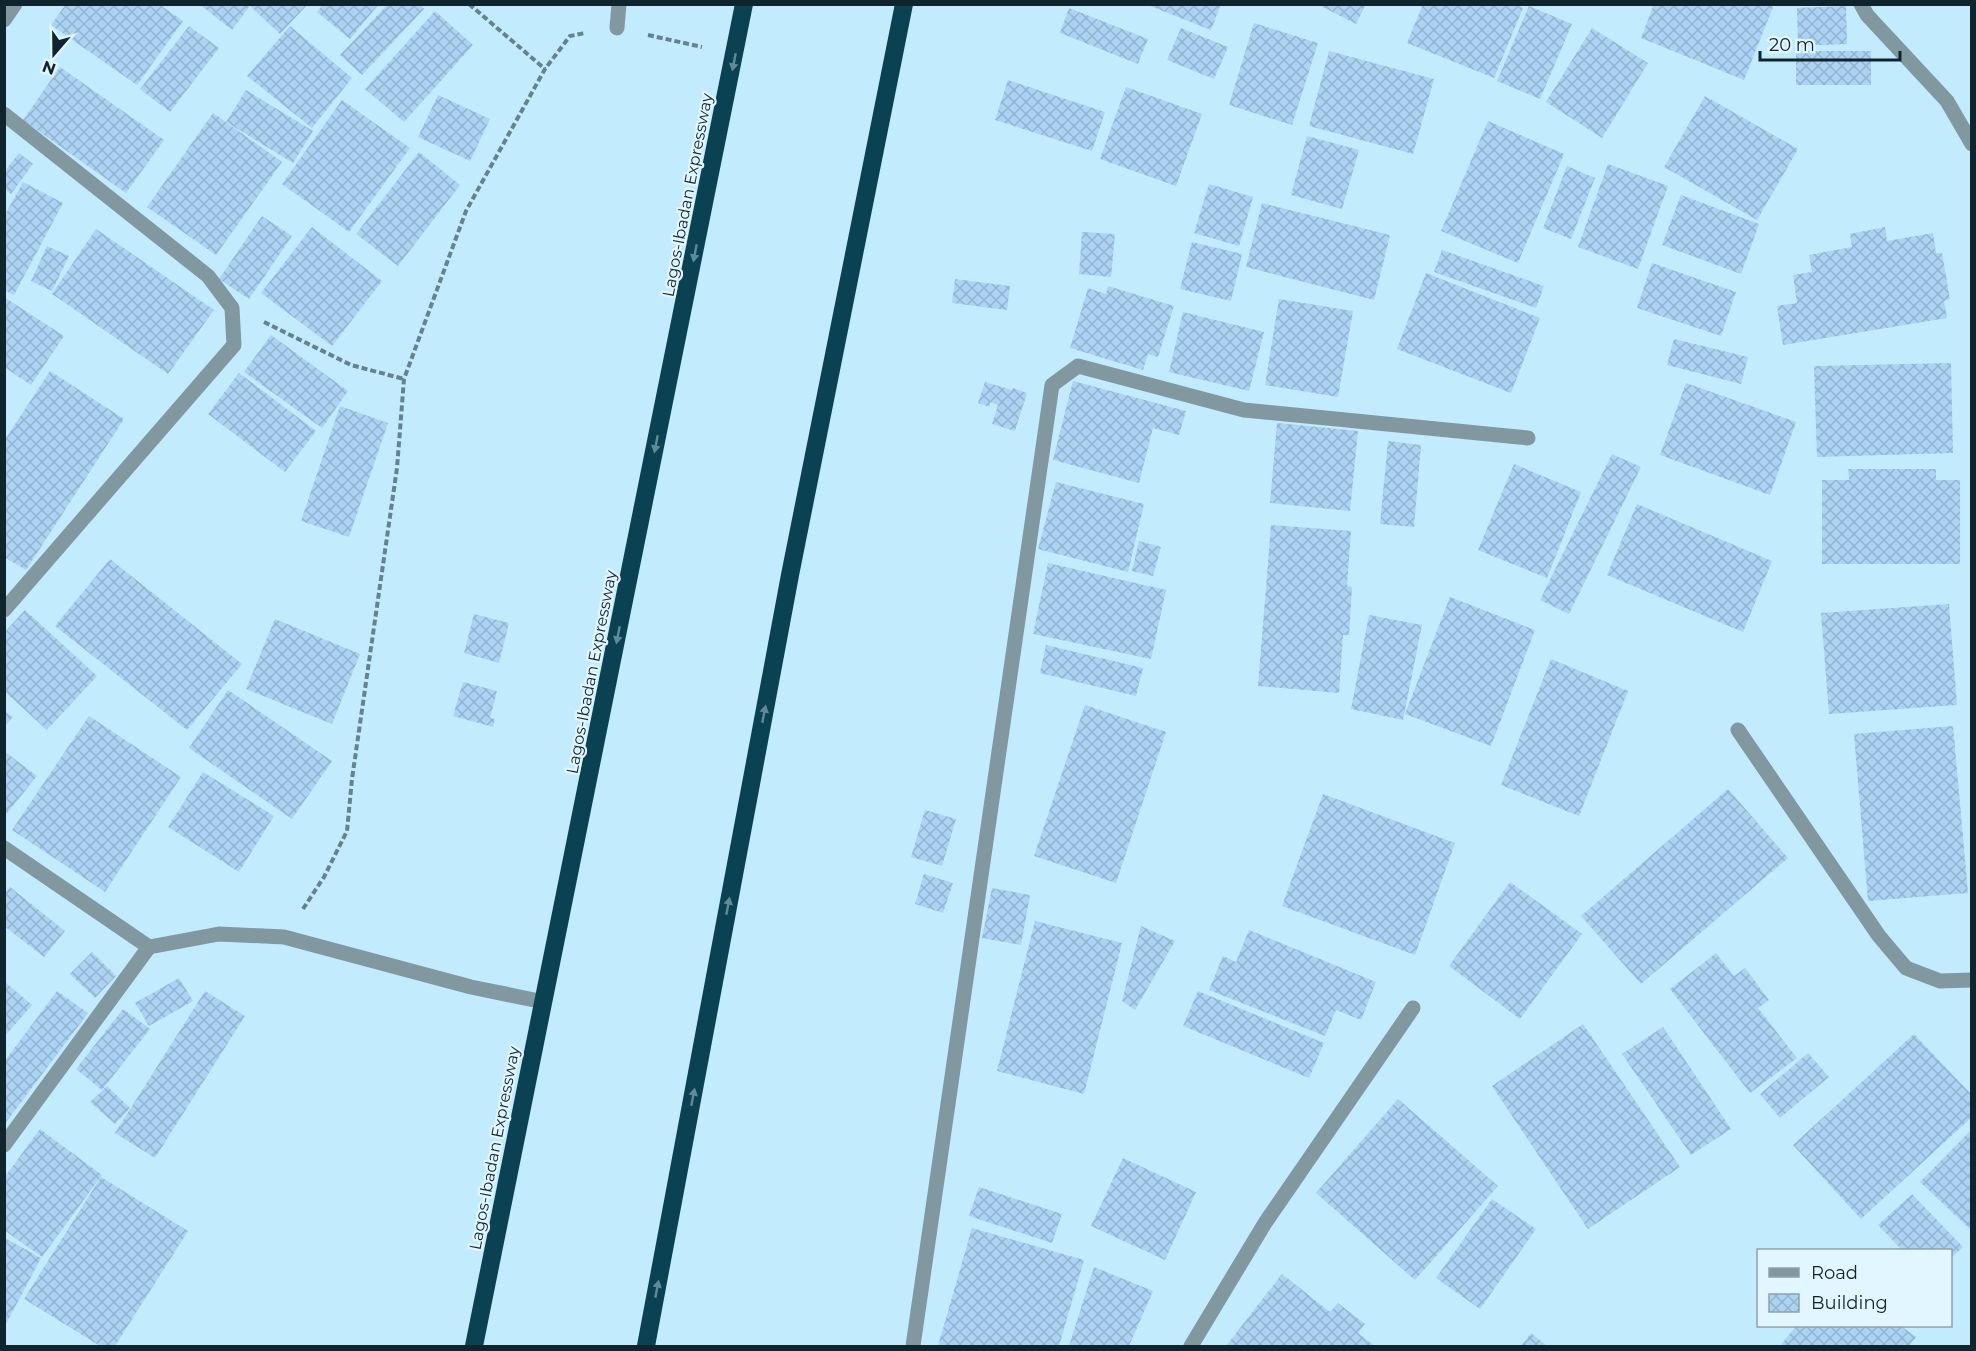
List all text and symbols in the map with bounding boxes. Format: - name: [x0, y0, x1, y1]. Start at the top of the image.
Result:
- north arrow: [24, 24, 84, 84]
- scale bar: [1760, 24, 1900, 62]
- text: 20 m: [1769, 34, 1815, 56]
- one-way arrow: [729, 53, 738, 72]
- text: N: [40, 56, 58, 79]
- street label: Lagos-Ibadan Expressway: [658, 91, 717, 298]
- one-way arrow: [690, 244, 699, 263]
- one-way arrow: [651, 435, 660, 454]
- street label: Lagos-Ibadan Expressway: [562, 568, 621, 775]
- one-way arrow: [613, 626, 622, 645]
- one-way arrow: [760, 704, 769, 723]
- one-way arrow: [724, 896, 733, 915]
- street label: Lagos-Ibadan Expressway: [465, 1044, 524, 1251]
- one-way arrow: [689, 1088, 698, 1107]
- legend: [1757, 1249, 1952, 1327]
- text: Road: [1811, 1262, 1858, 1284]
- one-way arrow: [653, 1279, 662, 1298]
- text: Building: [1811, 1292, 1888, 1314]

